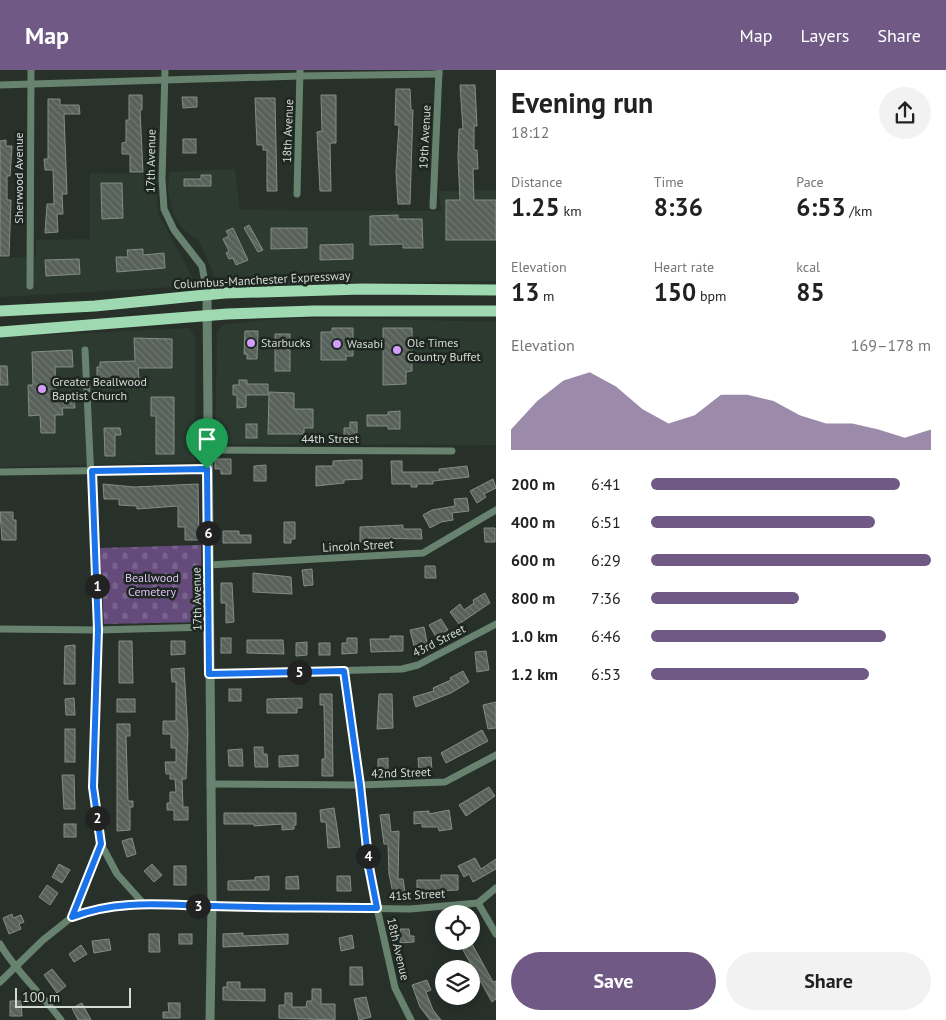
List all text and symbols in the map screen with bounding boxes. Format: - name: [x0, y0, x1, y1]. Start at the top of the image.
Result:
- text: Map: [25, 20, 69, 51]
- text: Map: [740, 24, 772, 47]
- text: Layers: [800, 24, 849, 47]
- text: Share: [877, 24, 921, 47]
- text: Evening run: [511, 84, 653, 121]
- button: share: [879, 87, 931, 139]
- street label: 18th Avenue: [279, 99, 296, 163]
- street label: 19th Avenue: [415, 105, 434, 169]
- text: 18:12: [511, 122, 549, 142]
- street label: 17th Avenue: [142, 129, 159, 193]
- street label: Sherwood Avenue: [11, 132, 26, 224]
- text: Distance: [511, 173, 562, 191]
- text: Time: [654, 173, 684, 191]
- text: Pace: [796, 173, 824, 191]
- text: 1.25: [511, 191, 560, 223]
- text: 8:36: [654, 191, 703, 223]
- text: 6:53: [796, 191, 846, 223]
- text: km: [560, 202, 582, 220]
- text: /km: [846, 202, 872, 220]
- text: Elevation: [511, 258, 567, 276]
- text: Heart rate: [654, 258, 714, 276]
- text: kcal: [796, 258, 820, 276]
- street label: Columbus-Manchester Expressway: [173, 267, 351, 292]
- text: 13: [511, 276, 539, 308]
- text: 150: [654, 276, 696, 308]
- text: 85: [796, 276, 825, 308]
- text: m: [539, 287, 554, 305]
- text: bpm: [696, 287, 726, 305]
- place label: Starbucks: [261, 335, 311, 350]
- place label: Ole Times Country Buffet: [407, 335, 481, 364]
- text: Elevation: [511, 335, 575, 355]
- text: 169–178 m: [851, 335, 931, 355]
- place label: Wasabi: [347, 336, 383, 351]
- marker: Starbucks: [245, 337, 257, 349]
- marker: Wasabi: [331, 338, 343, 350]
- marker: Ole Times Country Buffet: [391, 344, 403, 356]
- place label: Greater Beallwood Baptist Church: [52, 374, 147, 403]
- marker: Greater Beallwood Baptist Church: [36, 383, 48, 395]
- pin: [186, 418, 228, 469]
- icon: arrive: [193, 425, 221, 453]
- street label: 44th Street: [301, 431, 359, 446]
- text: 200 m: [511, 474, 555, 494]
- text: 6:41: [591, 474, 621, 494]
- text: 400 m: [511, 512, 555, 532]
- text: 6:51: [591, 512, 621, 532]
- pin: 6: [196, 520, 220, 546]
- text: 6: [205, 524, 212, 542]
- street label: Lincoln Street: [322, 536, 394, 555]
- text: 600 m: [511, 550, 555, 570]
- text: 6:29: [591, 550, 621, 570]
- street label: 17th Avenue: [188, 567, 205, 631]
- park label: Beallwood Cemetery: [125, 570, 179, 599]
- pin: 1: [84, 574, 110, 598]
- text: 1: [94, 577, 101, 595]
- text: 800 m: [511, 588, 555, 608]
- text: 7:36: [591, 588, 621, 608]
- street label: 43rd Street: [410, 621, 468, 660]
- text: 1.0 km: [511, 626, 558, 646]
- text: 6:46: [591, 626, 621, 646]
- pin: 5: [286, 660, 312, 684]
- text: 5: [296, 663, 303, 681]
- text: 1.2 km: [511, 664, 558, 684]
- text: 6:53: [591, 664, 621, 684]
- street label: 42nd Street: [371, 764, 431, 781]
- pin: 2: [84, 806, 110, 830]
- text: 2: [94, 809, 101, 827]
- pin: 4: [356, 844, 380, 868]
- text: 4: [365, 847, 372, 865]
- street label: 41st Street: [389, 886, 445, 903]
- pin: 3: [186, 894, 210, 918]
- text: 3: [195, 897, 202, 915]
- map controls: [435, 905, 480, 1005]
- button: locate: [435, 905, 480, 950]
- street label: 18th Avenue: [384, 916, 413, 982]
- button: Save: [511, 952, 716, 1010]
- button: Share: [726, 952, 931, 1010]
- button: layers: [435, 960, 480, 1005]
- scale bar: [15, 985, 131, 1008]
- text: 100 m: [22, 988, 60, 1006]

